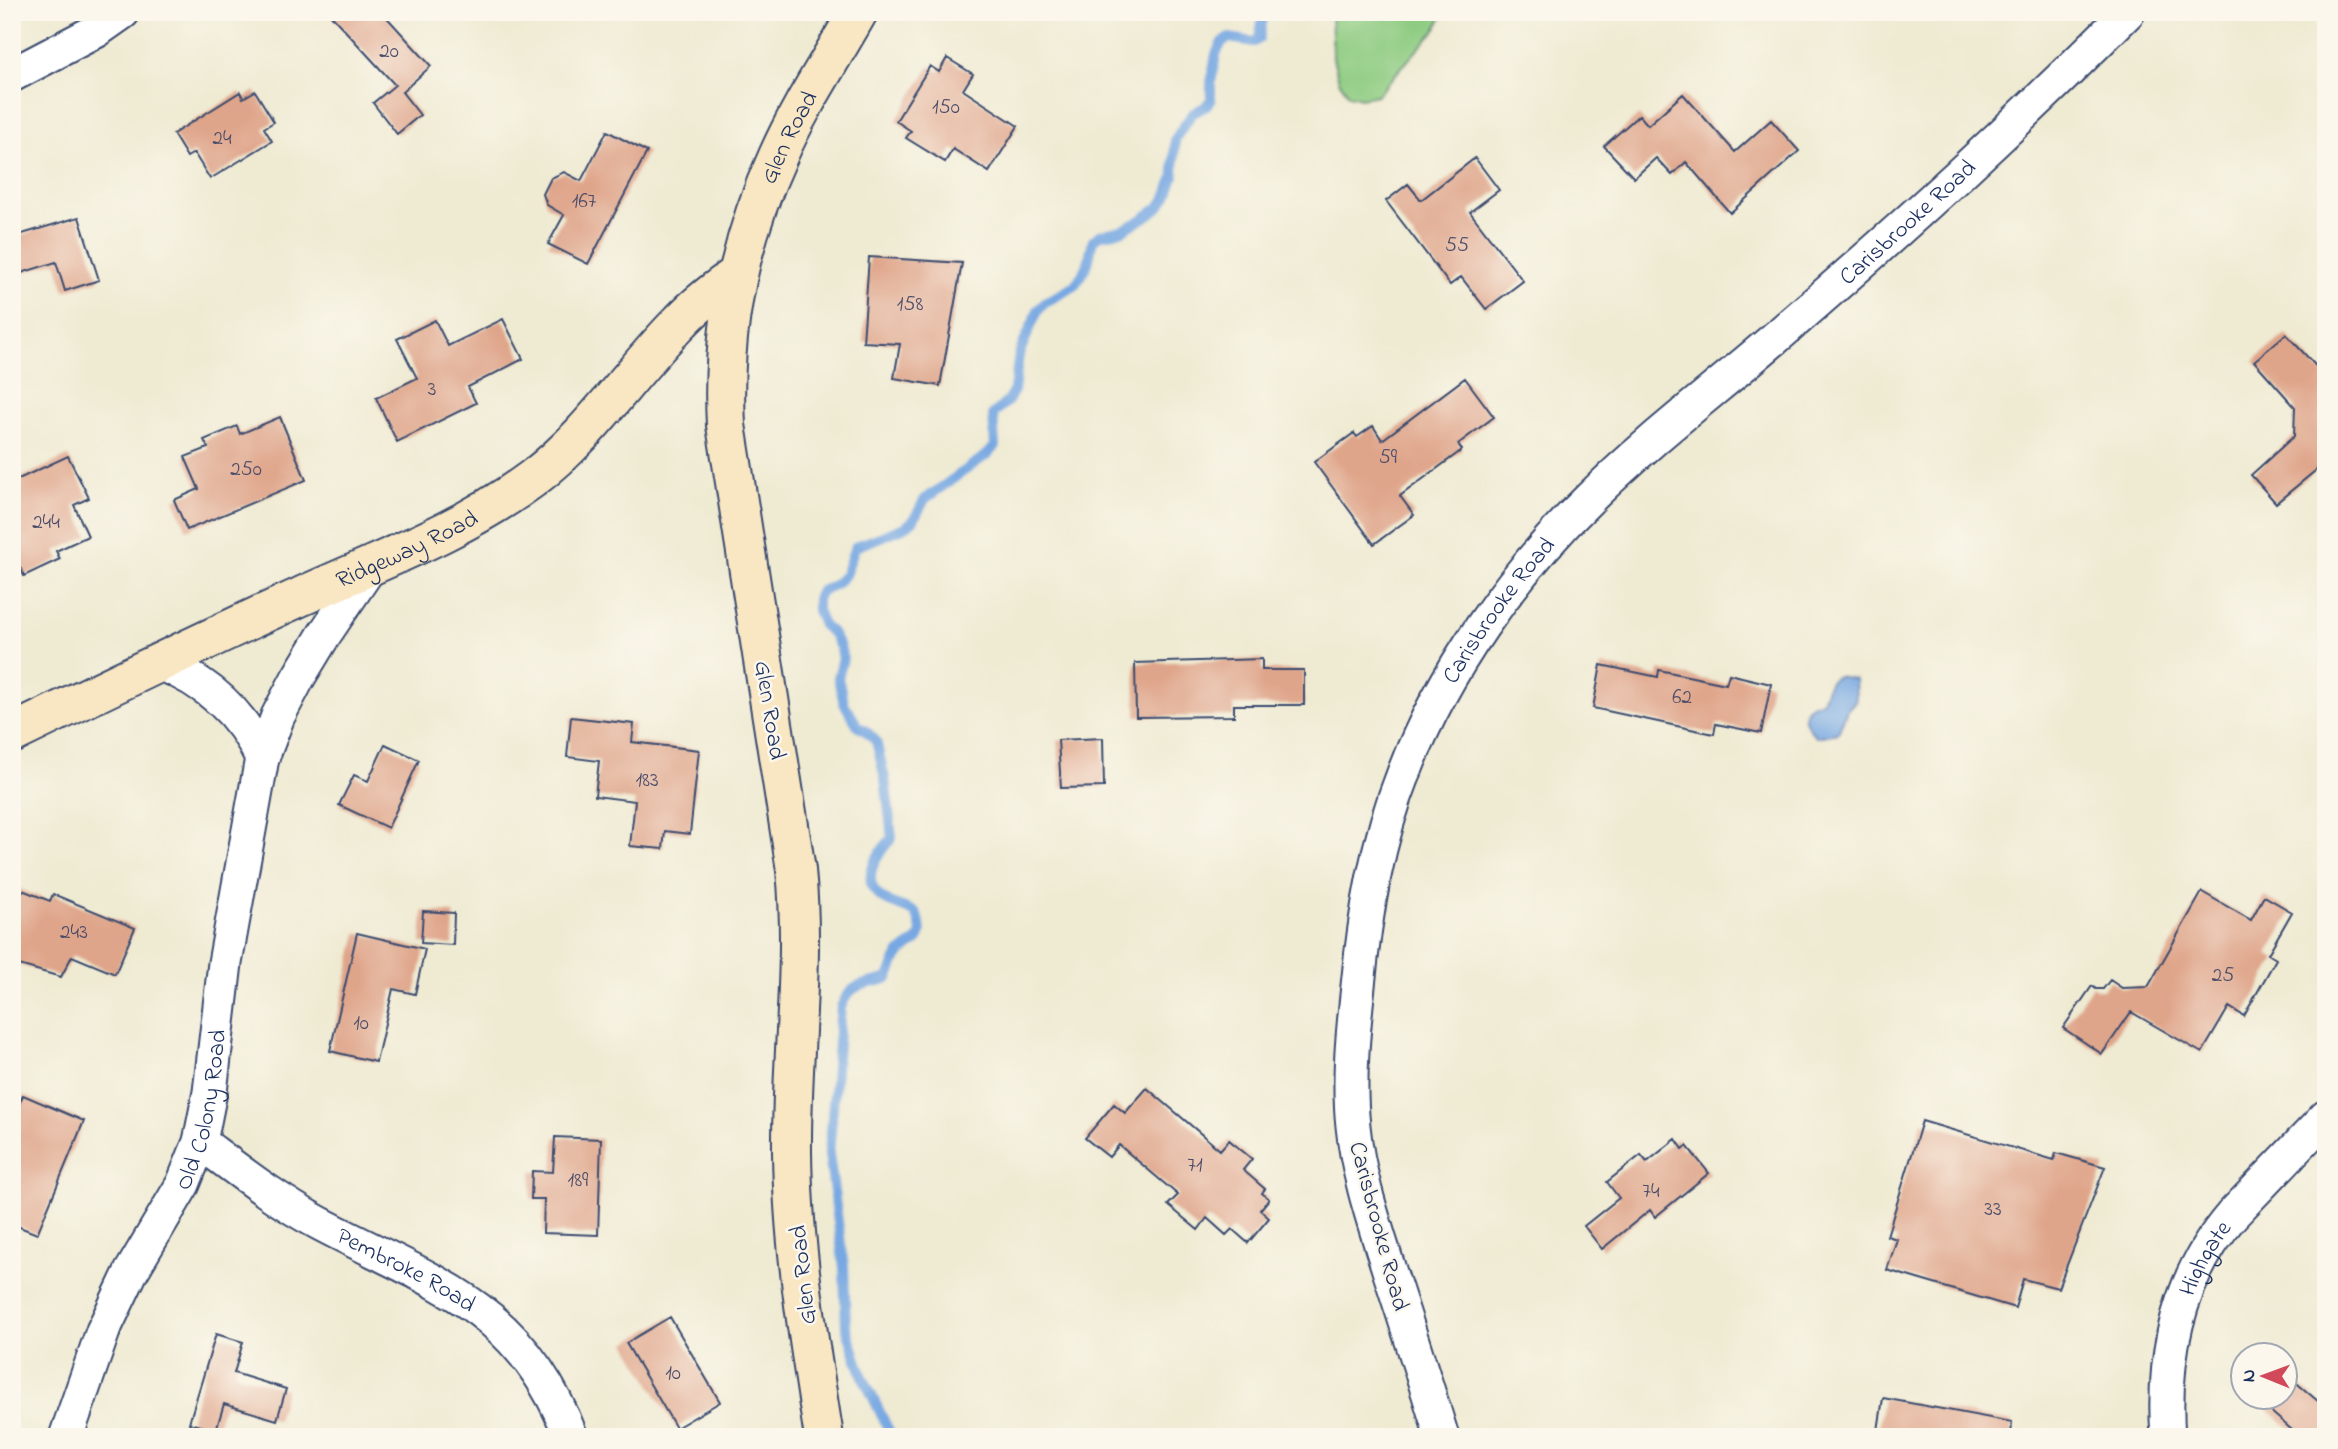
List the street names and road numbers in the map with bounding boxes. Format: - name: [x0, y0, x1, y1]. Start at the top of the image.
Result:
- street label: Glen Road: [753, 85, 828, 190]
- street label: Carisbrooke Road: [1832, 152, 1985, 295]
- street label: Ridgeway Road: [331, 502, 486, 599]
- street label: Carisbrooke Road: [1435, 530, 1565, 691]
- street label: Glen Road: [743, 658, 794, 763]
- street label: Old Colony Road: [167, 1027, 237, 1196]
- street label: Carisbrooke Road: [1338, 1138, 1417, 1316]
- street label: Highgate: [2171, 1214, 2242, 1302]
- street label: Pembroke Road: [330, 1220, 482, 1323]
- street label: Glen Road: [782, 1223, 827, 1326]

